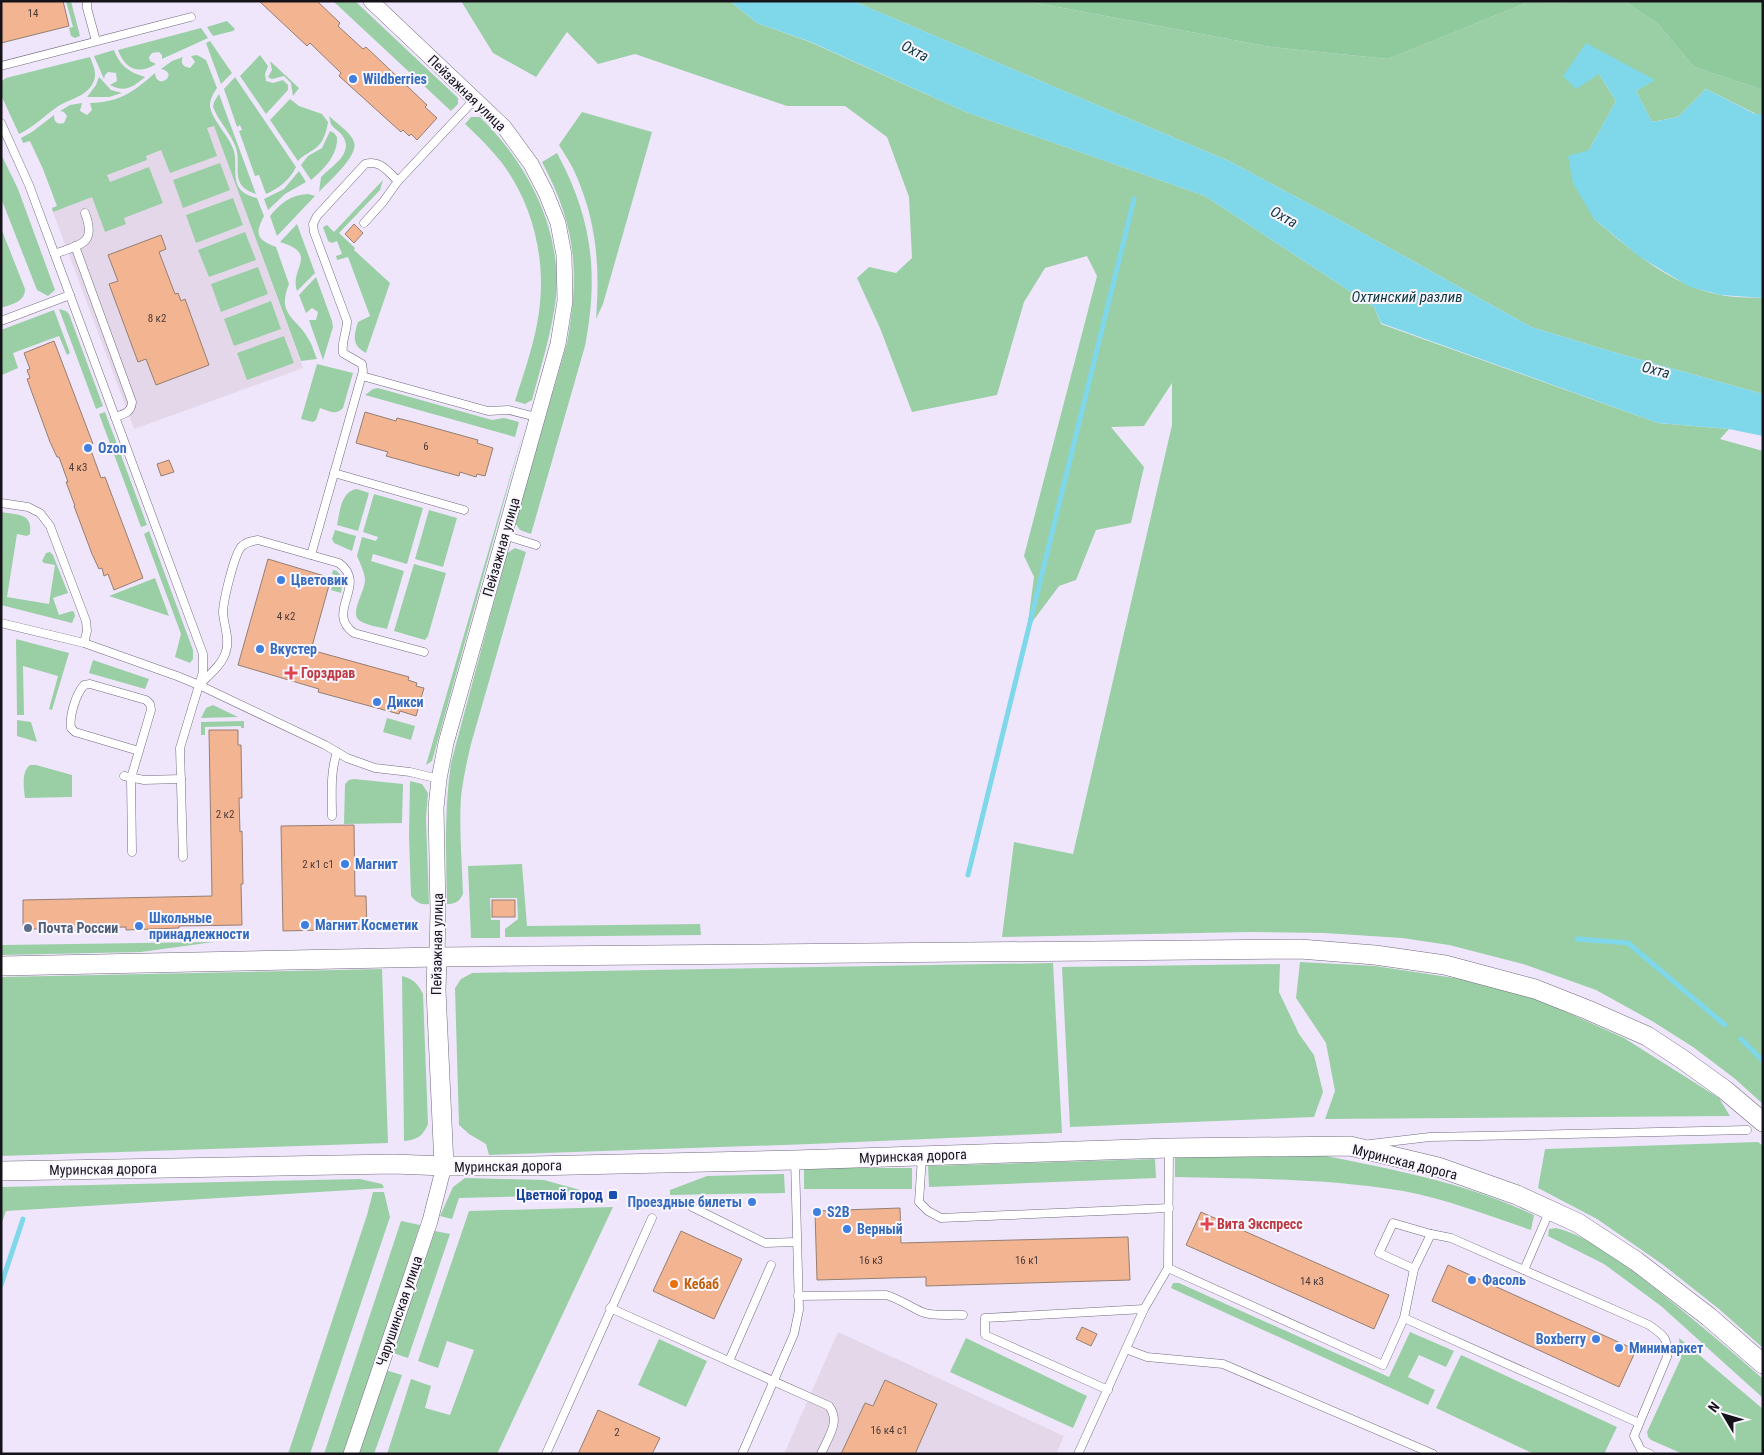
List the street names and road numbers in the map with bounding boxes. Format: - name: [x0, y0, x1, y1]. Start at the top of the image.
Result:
- street label: Пейзажная улица: [425, 52, 509, 134]
- street label: Пейзажная улица: [479, 496, 523, 598]
- street label: Пейзажная улица: [428, 893, 446, 995]
- street label: Муринская дорога: [1351, 1141, 1459, 1183]
- street label: Муринская дорога: [859, 1146, 967, 1166]
- street label: Муринская дорога: [454, 1157, 562, 1175]
- street label: Муринская дорога: [49, 1160, 157, 1178]
- street label: Чарушинская улица: [373, 1254, 425, 1368]

